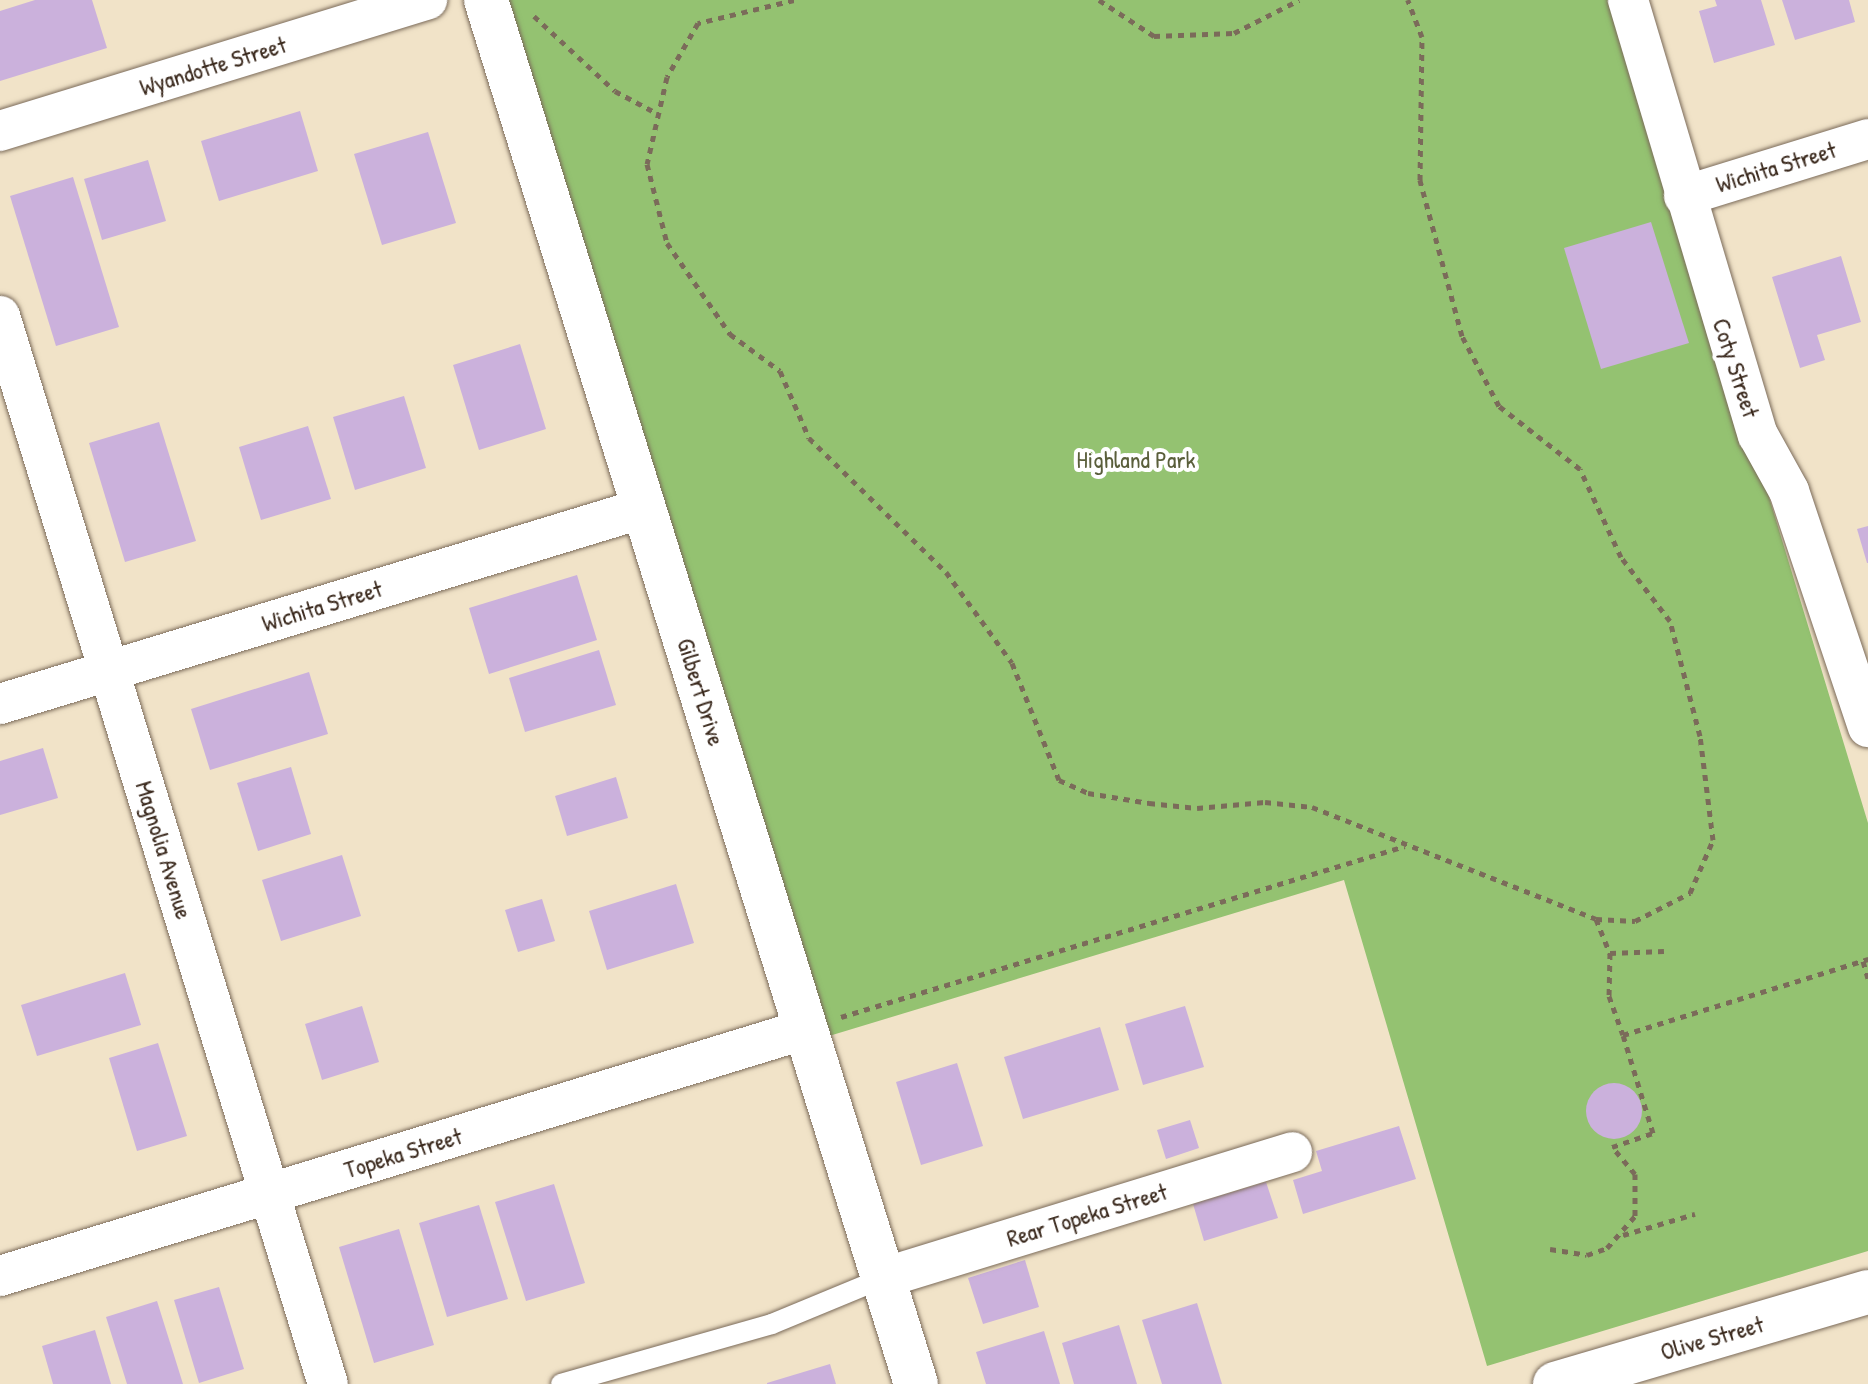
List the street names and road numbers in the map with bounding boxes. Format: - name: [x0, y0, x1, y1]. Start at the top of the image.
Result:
- street label: Wyandotte Street: [136, 30, 290, 102]
- street label: Wichita Street: [1713, 135, 1839, 199]
- street label: Coty Street: [1706, 315, 1766, 421]
- street label: Wichita Street: [259, 574, 385, 638]
- street label: Gilbert Drive: [671, 635, 731, 749]
- street label: Magnolia Avenue: [129, 778, 199, 922]
- street label: Topeka Street: [341, 1121, 465, 1185]
- street label: Rear Topeka Street: [1003, 1177, 1171, 1253]
- street label: Olive Street: [1657, 1310, 1767, 1366]

